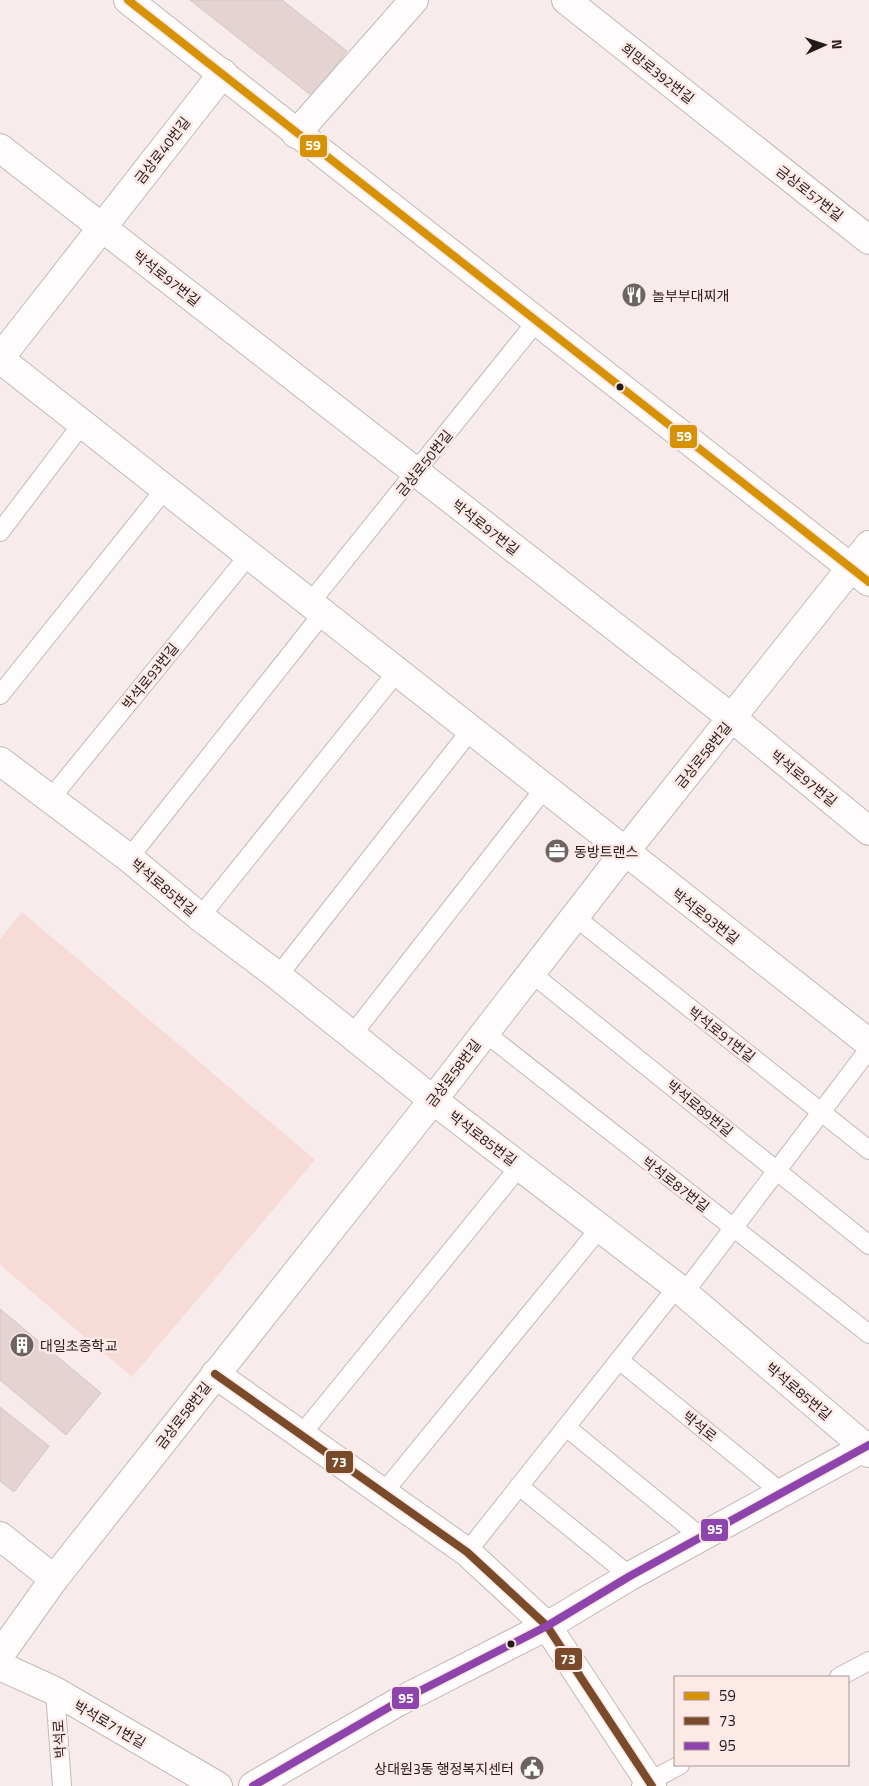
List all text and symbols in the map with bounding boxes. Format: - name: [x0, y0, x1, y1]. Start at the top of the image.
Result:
- north arrow: [799, 20, 849, 70]
- street label: 희망로392번길: [617, 38, 699, 108]
- text: N: [827, 39, 848, 50]
- street label: 금상로40번길: [129, 112, 195, 188]
- line badge: 59: [299, 134, 328, 158]
- text: 59: [305, 134, 321, 155]
- street label: 금상로57번길: [772, 160, 848, 226]
- street label: 박석로97번길: [129, 245, 205, 311]
- restaurant icon: 놀부부대찌개: [621, 282, 647, 308]
- place label: 놀부부대찌개: [652, 285, 729, 306]
- unlabelled marker: [615, 382, 625, 392]
- line badge: 59: [669, 424, 698, 449]
- street label: 금상로50번길: [391, 425, 457, 501]
- text: 59: [676, 425, 692, 446]
- street label: 박석로97번길: [448, 494, 524, 560]
- street label: 박석로93번길: [117, 638, 183, 714]
- street label: 금상로58번길: [670, 717, 736, 793]
- street label: 박석로97번길: [766, 745, 842, 811]
- office icon: 동방트랜스: [544, 838, 570, 864]
- place label: 동방트랜스: [574, 841, 639, 862]
- street label: 박석로85번길: [127, 853, 201, 921]
- street label: 박석로93번길: [668, 883, 744, 949]
- street label: 박석로91번길: [684, 1001, 760, 1067]
- street label: 금상로58번길: [421, 1035, 485, 1111]
- street label: 박석로89번길: [662, 1075, 738, 1141]
- street label: 박석로85번길: [445, 1106, 521, 1170]
- street label: 박석로87번길: [638, 1151, 714, 1217]
- building icon: 대일초증학교: [9, 1332, 35, 1358]
- place label: 대일초증학교: [40, 1335, 117, 1356]
- street label: 박석로85번길: [762, 1357, 836, 1425]
- street label: 금상로58번길: [150, 1377, 216, 1453]
- street label: 박석로: [678, 1406, 722, 1446]
- line badge: 73: [325, 1450, 354, 1474]
- text: 73: [331, 1451, 347, 1472]
- line badge: 95: [700, 1518, 729, 1542]
- text: 95: [707, 1518, 723, 1539]
- unlabelled marker: [506, 1639, 516, 1649]
- line badge: 73: [554, 1647, 583, 1671]
- text: 73: [560, 1648, 576, 1669]
- legend: [674, 1676, 849, 1766]
- text: 59: [719, 1684, 736, 1707]
- line badge: 95: [391, 1686, 420, 1710]
- text: 95: [398, 1687, 414, 1708]
- street label: 박석로71번길: [70, 1695, 150, 1753]
- text: 73: [719, 1709, 736, 1732]
- street label: 박석로: [47, 1719, 71, 1759]
- text: 95: [719, 1734, 736, 1757]
- public building icon: 상대원3동 행정복지센터: [519, 1755, 545, 1781]
- place label: 상대원3동 행정복지센터: [374, 1758, 514, 1779]

